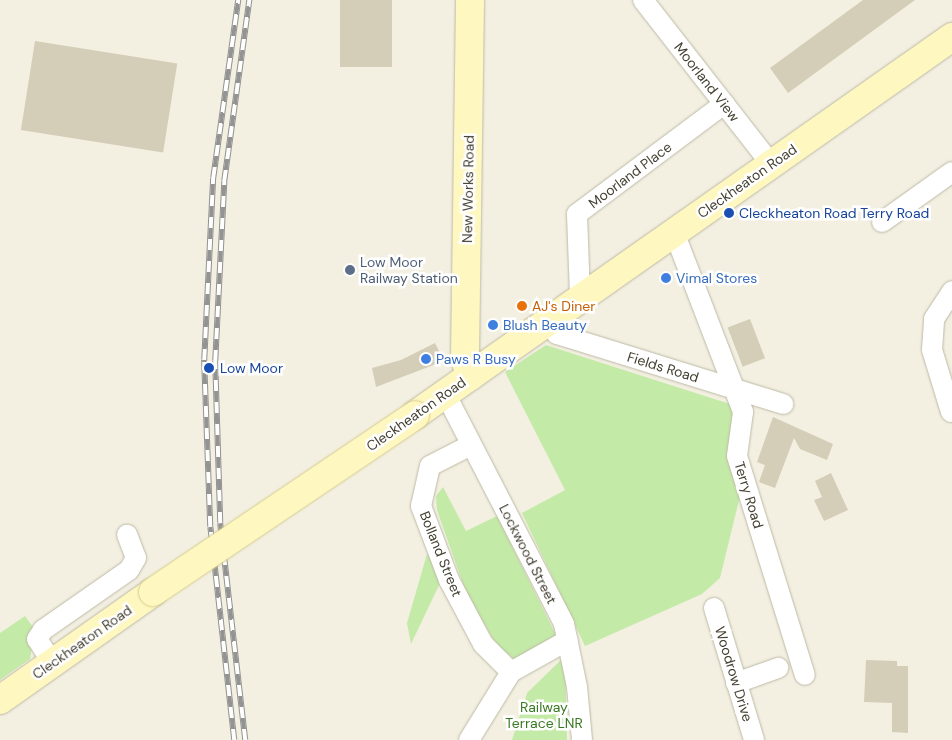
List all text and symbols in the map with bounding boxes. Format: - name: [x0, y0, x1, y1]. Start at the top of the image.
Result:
- street label: Moorland View: [671, 39, 743, 125]
- street label: New Works Road: [459, 135, 477, 243]
- street label: Moorland Place: [585, 138, 675, 212]
- street label: Cleckheaton Road: [694, 140, 800, 222]
- place label: Cleckheaton Road Terry Road: [739, 205, 929, 221]
- marker: Cleckheaton Road Terry Road: [723, 207, 735, 219]
- place label: Low Moor Railway Station: [360, 254, 458, 286]
- marker: Low Moor Railway Station: [344, 264, 356, 276]
- place label: Vimal Stores: [676, 270, 757, 286]
- marker: Vimal Stores: [660, 272, 672, 284]
- place label: AJ's Diner: [532, 298, 595, 314]
- marker: AJ's Diner: [516, 300, 528, 312]
- place label: Blush Beauty: [503, 317, 587, 333]
- marker: Blush Beauty: [487, 319, 499, 331]
- street label: Fields Road: [625, 348, 701, 386]
- place label: Paws R Busy: [436, 351, 516, 367]
- marker: Paws R Busy: [420, 353, 432, 365]
- place label: Low Moor: [220, 360, 283, 376]
- marker: Low Moor: [202, 361, 216, 375]
- street label: Cleckheaton Road: [363, 373, 469, 455]
- street label: Terry Road: [731, 460, 767, 530]
- street label: Lockwood Street: [496, 501, 560, 607]
- street label: Bolland Street: [416, 509, 466, 599]
- street label: Cleckheaton Road: [29, 601, 135, 683]
- street label: Woodrow Drive: [712, 624, 756, 724]
- park label: Railway Terrace LNR: [505, 699, 583, 732]

